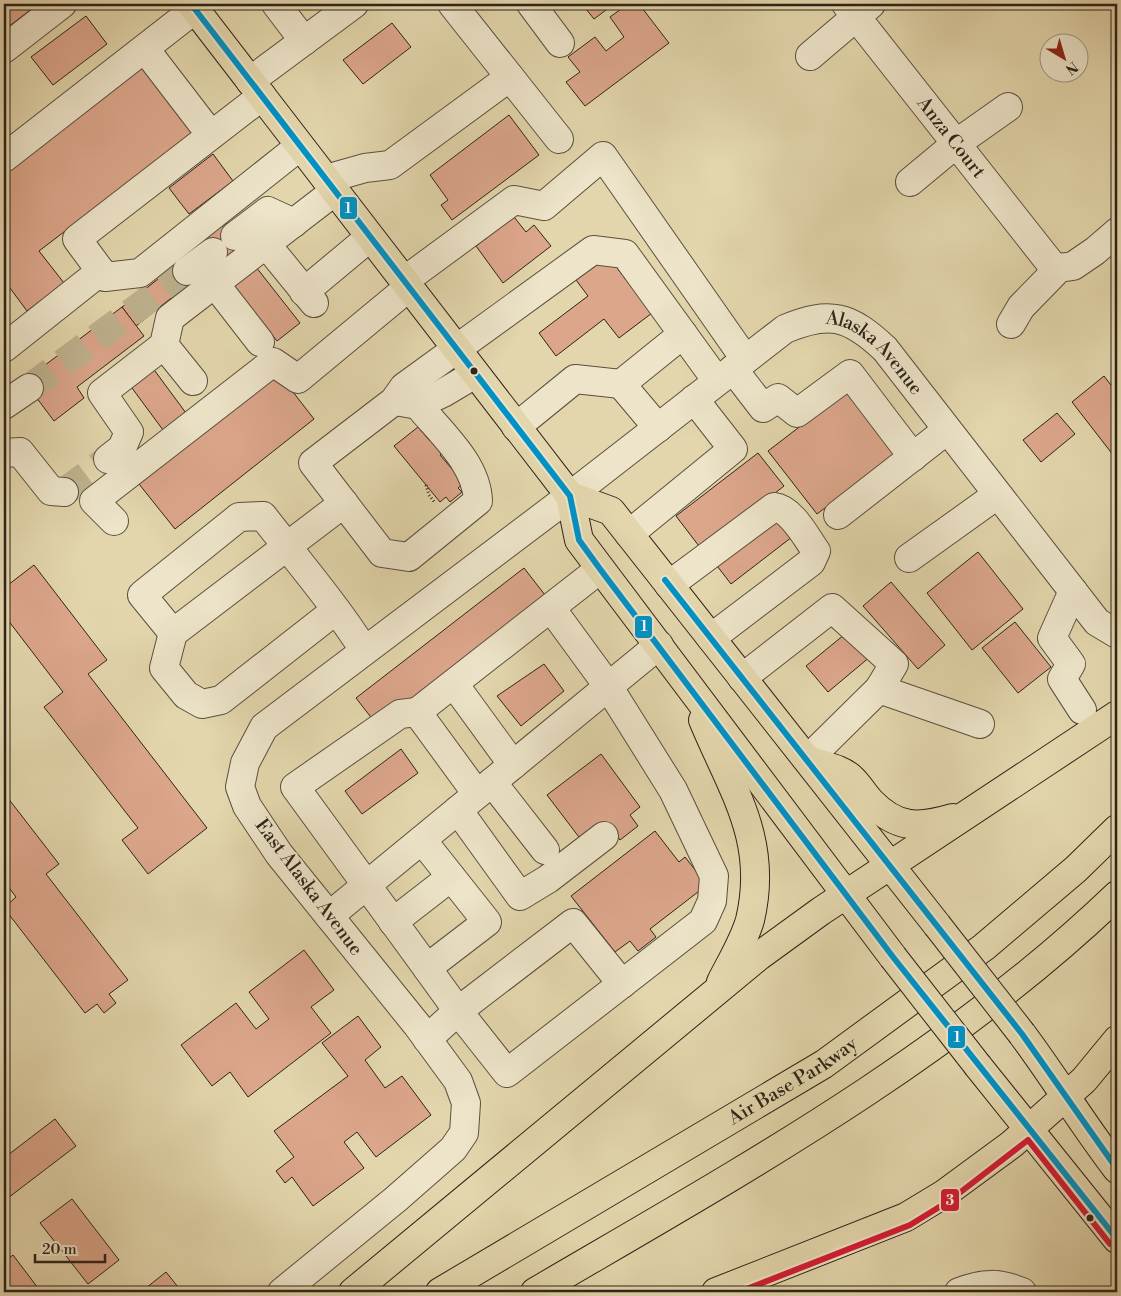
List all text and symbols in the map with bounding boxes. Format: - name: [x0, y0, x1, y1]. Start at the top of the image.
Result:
- north arrow: [1038, 32, 1088, 82]
- text: N: [1061, 57, 1081, 78]
- street label: Anza Court: [911, 91, 991, 183]
- line badge: 1: [339, 196, 358, 220]
- text: 1: [345, 200, 352, 218]
- street label: Alaska Avenue: [824, 306, 928, 400]
- unlabelled marker: [469, 366, 479, 376]
- line badge: 1: [634, 615, 653, 639]
- text: 1: [641, 618, 648, 636]
- street label: East Alaska Avenue: [250, 814, 368, 960]
- line badge: 1: [947, 1025, 966, 1049]
- text: 1: [954, 1029, 961, 1047]
- street label: Air Base Parkway: [723, 1031, 863, 1131]
- line badge: 3: [940, 1188, 960, 1212]
- text: 3: [946, 1192, 954, 1210]
- unlabelled marker: [1085, 1213, 1095, 1223]
- scale bar: [35, 1231, 105, 1263]
- text: 20 m: [42, 1240, 77, 1259]

